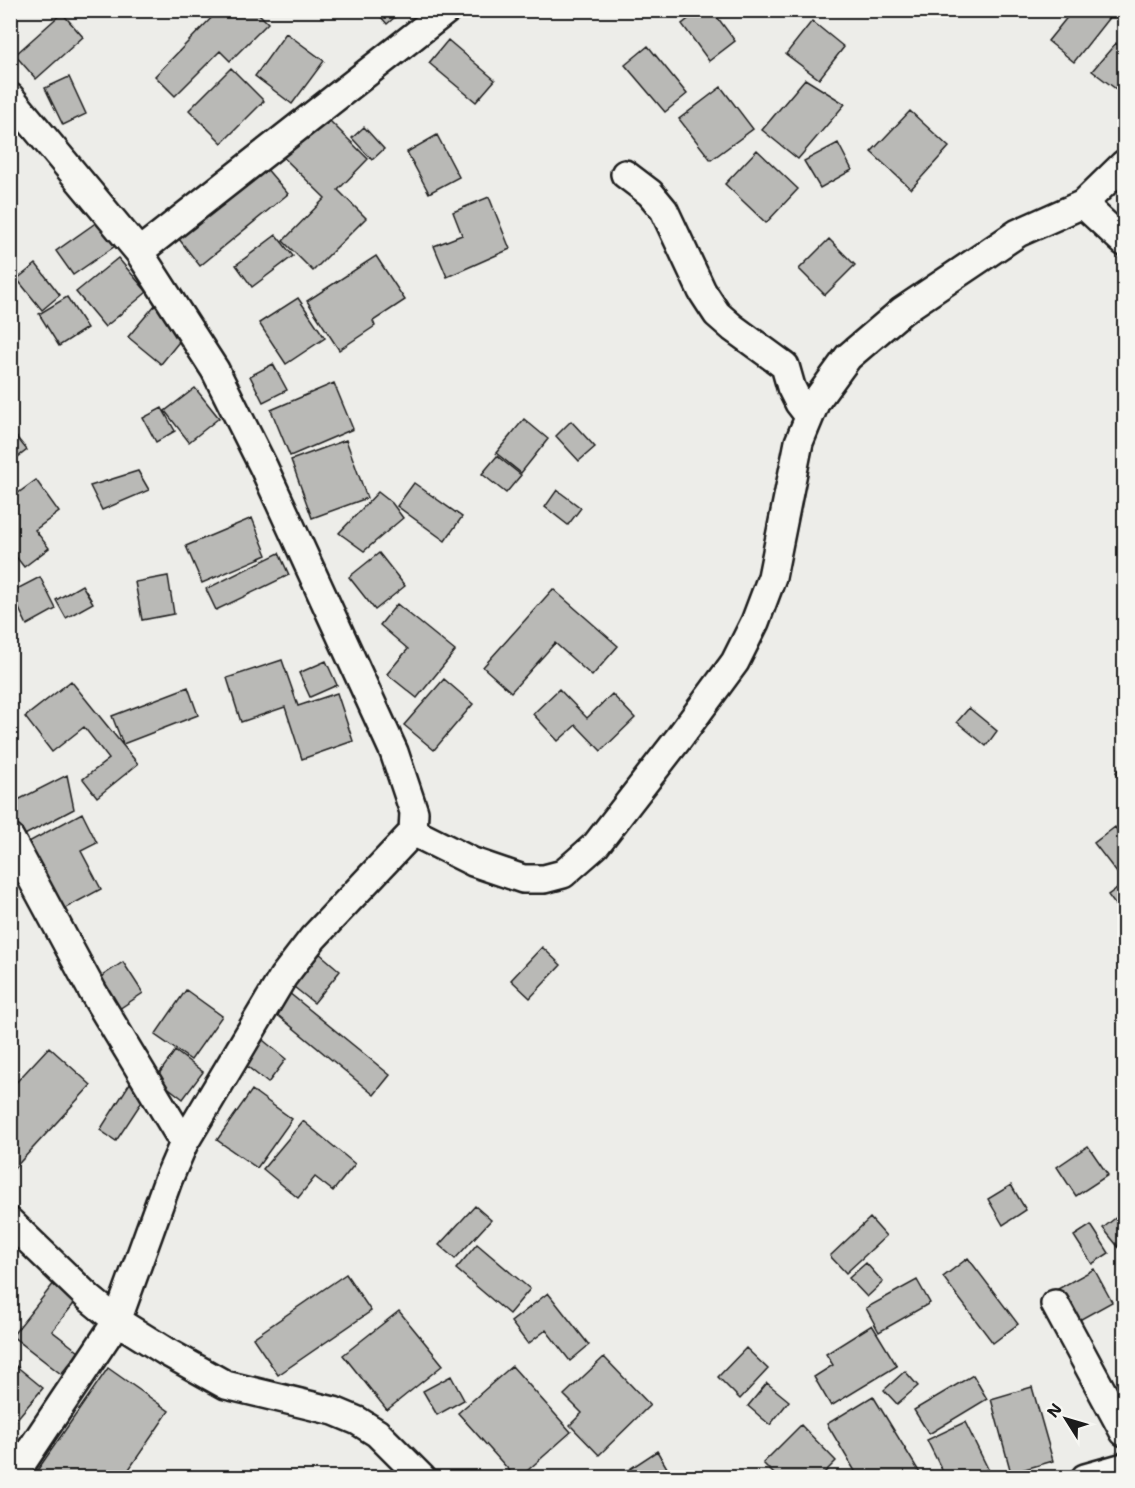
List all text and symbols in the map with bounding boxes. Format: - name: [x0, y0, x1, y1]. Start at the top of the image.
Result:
- north arrow: [1036, 1389, 1096, 1449]
- text: N: [1042, 1399, 1067, 1422]

